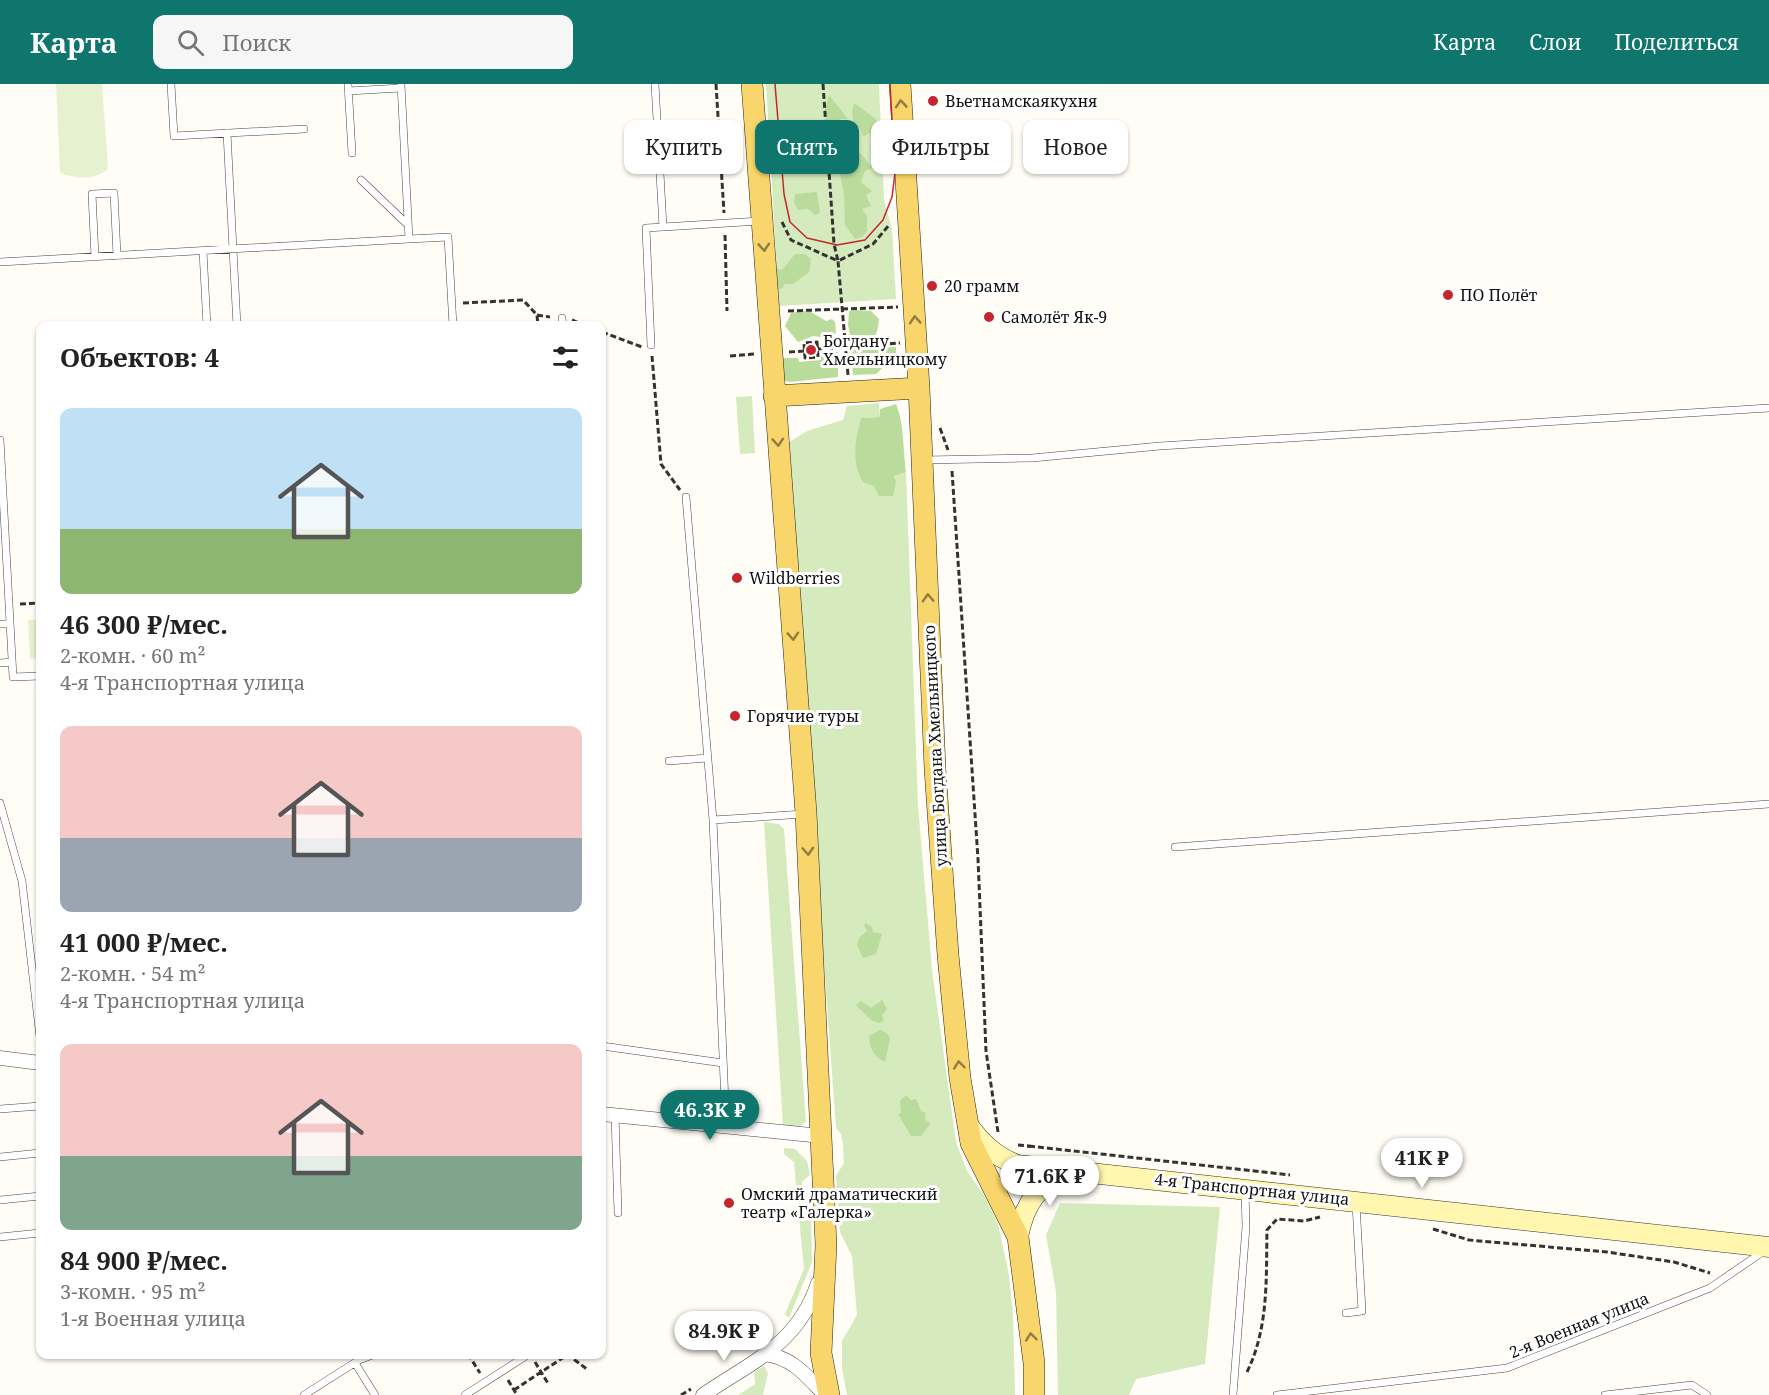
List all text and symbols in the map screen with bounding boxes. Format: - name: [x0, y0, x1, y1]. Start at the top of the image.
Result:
- search box: [153, 15, 573, 69]
- text: Карта: [30, 23, 117, 61]
- icon: search: [174, 26, 207, 59]
- text: Поиск: [222, 27, 291, 57]
- text: Карта: [1433, 28, 1496, 56]
- text: Слои: [1529, 28, 1581, 56]
- text: Поделиться: [1614, 28, 1739, 56]
- place label: Вьетнамскаякухня: [945, 90, 1097, 112]
- marker: Вьетнамскаякухня: [926, 94, 940, 108]
- one-way arrow: [895, 99, 908, 108]
- chip: Купить: [624, 120, 743, 174]
- chip: Снять: [755, 120, 859, 174]
- chip: Фильтры: [871, 120, 1011, 174]
- chip: Новое: [1023, 120, 1128, 174]
- one-way arrow: [757, 243, 770, 252]
- place label: 20 грамм: [944, 275, 1019, 297]
- marker: 20 грамм: [925, 279, 939, 293]
- place label: ПО Полёт: [1460, 284, 1538, 306]
- marker: ПО Полёт: [1441, 288, 1455, 302]
- place label: Самолёт Як-9: [1001, 306, 1107, 328]
- marker: Самолёт Як-9: [982, 310, 996, 324]
- one-way arrow: [909, 315, 922, 324]
- place label: Богдану Хмельницкому: [823, 330, 948, 370]
- text: Объектов: 4: [60, 339, 219, 375]
- icon: filters: [549, 341, 582, 374]
- marker: Богдану Хмельницкому: [804, 343, 818, 357]
- one-way arrow: [771, 437, 784, 446]
- icon: home: [267, 447, 375, 555]
- place label: Wildberries: [749, 567, 840, 589]
- marker: Wildberries: [730, 571, 744, 585]
- one-way arrow: [921, 594, 934, 603]
- text: 46 300 ₽/мес.: [60, 606, 228, 642]
- street label: улица Богдана Хмельницкого: [918, 625, 952, 867]
- one-way arrow: [786, 632, 799, 641]
- text: 2-комн. · 60 m²: [60, 642, 206, 669]
- text: 4-я Транспортная улица: [60, 669, 305, 696]
- place label: Горячие туры: [747, 705, 859, 727]
- marker: Горячие туры: [728, 709, 742, 723]
- icon: home: [267, 765, 375, 873]
- one-way arrow: [802, 847, 814, 856]
- text: 41 000 ₽/мес.: [60, 924, 228, 960]
- text: 2-комн. · 54 m²: [60, 960, 206, 987]
- text: 4-я Транспортная улица: [60, 987, 305, 1014]
- one-way arrow: [953, 1061, 966, 1070]
- icon: home: [267, 1083, 375, 1191]
- pin: 46.3K ₽: [655, 1090, 765, 1141]
- text: 46.3K ₽: [674, 1096, 746, 1123]
- pin: 41K ₽: [1380, 1138, 1464, 1189]
- text: 41K ₽: [1395, 1144, 1449, 1171]
- pin: 71.6K ₽: [995, 1156, 1105, 1207]
- text: 71.6K ₽: [1014, 1162, 1086, 1189]
- street label: 4-я Транспортная улица: [1153, 1168, 1351, 1210]
- place label: Омский драматический театр «Галерка»: [741, 1183, 938, 1223]
- marker: Омский драматический театр «Галерка»: [722, 1196, 736, 1210]
- text: 84 900 ₽/мес.: [60, 1242, 228, 1278]
- text: 3-комн. · 95 m²: [60, 1278, 206, 1305]
- street label: 2-я Военная улица: [1506, 1287, 1652, 1363]
- text: 1-я Военная улица: [60, 1305, 246, 1332]
- pin: 84.9K ₽: [669, 1311, 779, 1362]
- text: 84.9K ₽: [688, 1317, 760, 1344]
- one-way arrow: [1025, 1332, 1038, 1341]

